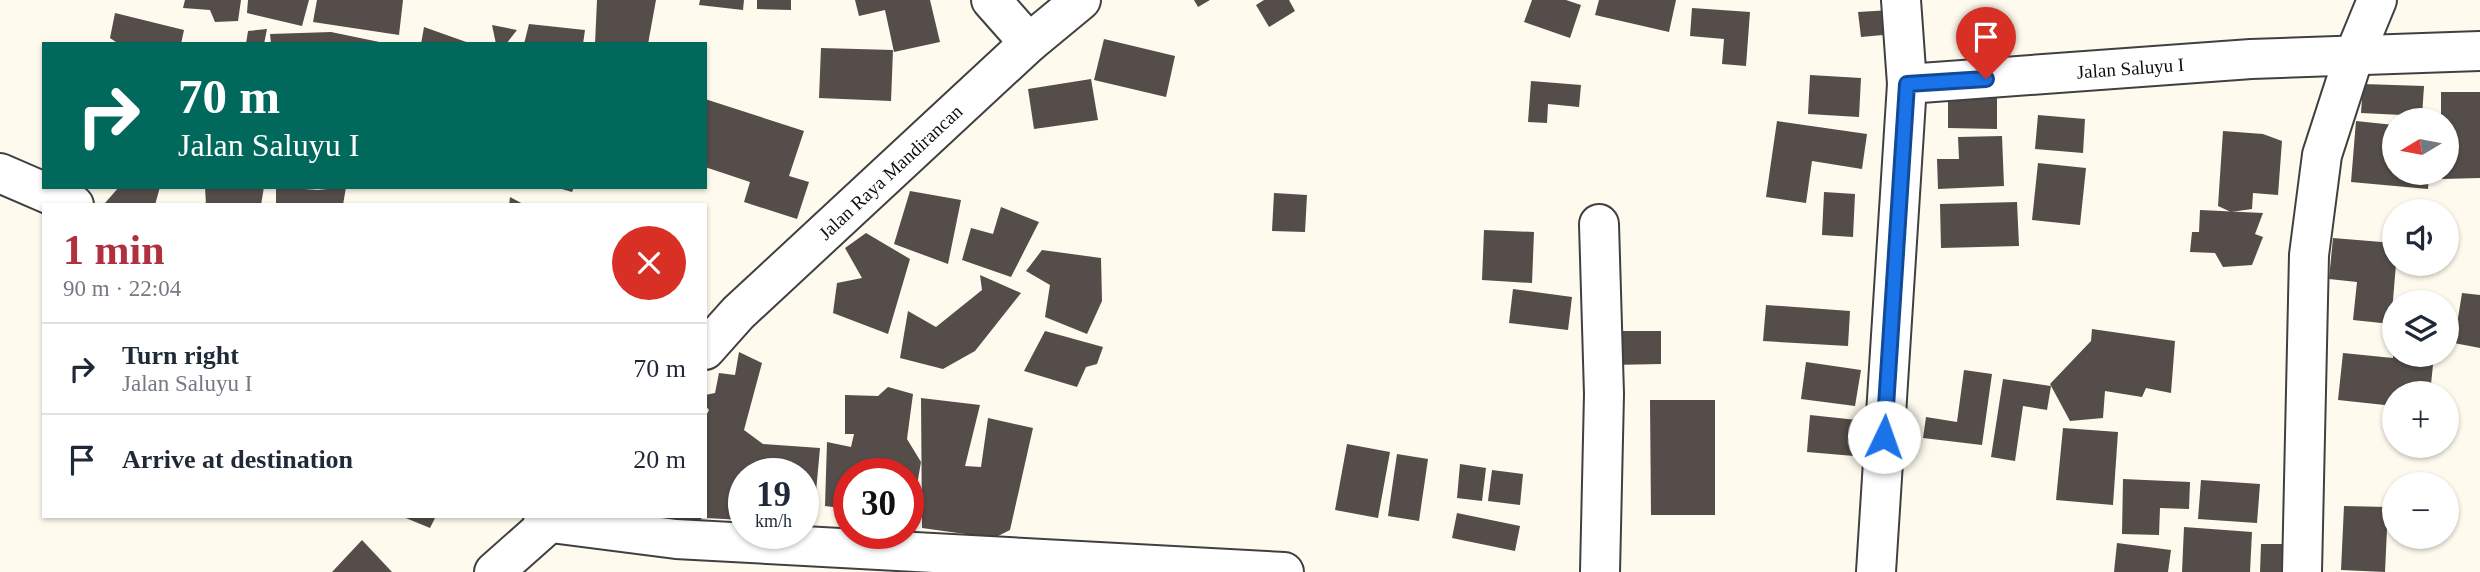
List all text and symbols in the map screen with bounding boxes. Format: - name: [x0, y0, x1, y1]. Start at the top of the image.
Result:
- pin: [1956, 7, 2016, 79]
- icon: arrive: [1967, 18, 2005, 56]
- street label: Jalan Saluyu I: [2076, 54, 2185, 83]
- text: 70 m: [178, 69, 280, 124]
- icon: right: [63, 70, 154, 161]
- street label: Jalan Raya Mandirancan: [814, 100, 967, 244]
- north arrow: [2382, 108, 2459, 186]
- map controls: [2382, 108, 2459, 549]
- text: Jalan Saluyu I: [178, 127, 359, 163]
- button: sound: [2382, 199, 2459, 276]
- button: close: [612, 226, 686, 300]
- text: 1 min: [63, 227, 165, 273]
- text: 90 m · 22:04: [63, 276, 181, 301]
- button: layers: [2382, 290, 2459, 367]
- text: Turn right: [122, 341, 239, 370]
- icon: right: [63, 350, 101, 388]
- text: 70 m: [633, 354, 686, 383]
- text: Jalan Saluyu I: [122, 371, 252, 396]
- button: +: [2382, 381, 2459, 458]
- position arrow: [1847, 400, 1921, 474]
- icon: arrive: [63, 441, 101, 479]
- text: Arrive at destination: [122, 445, 353, 474]
- text: 20 m: [633, 445, 686, 474]
- speed limit sign: 30: [833, 458, 924, 549]
- button: −: [2382, 472, 2459, 549]
- text: 19: [756, 475, 791, 514]
- text: km/h: [755, 511, 792, 531]

